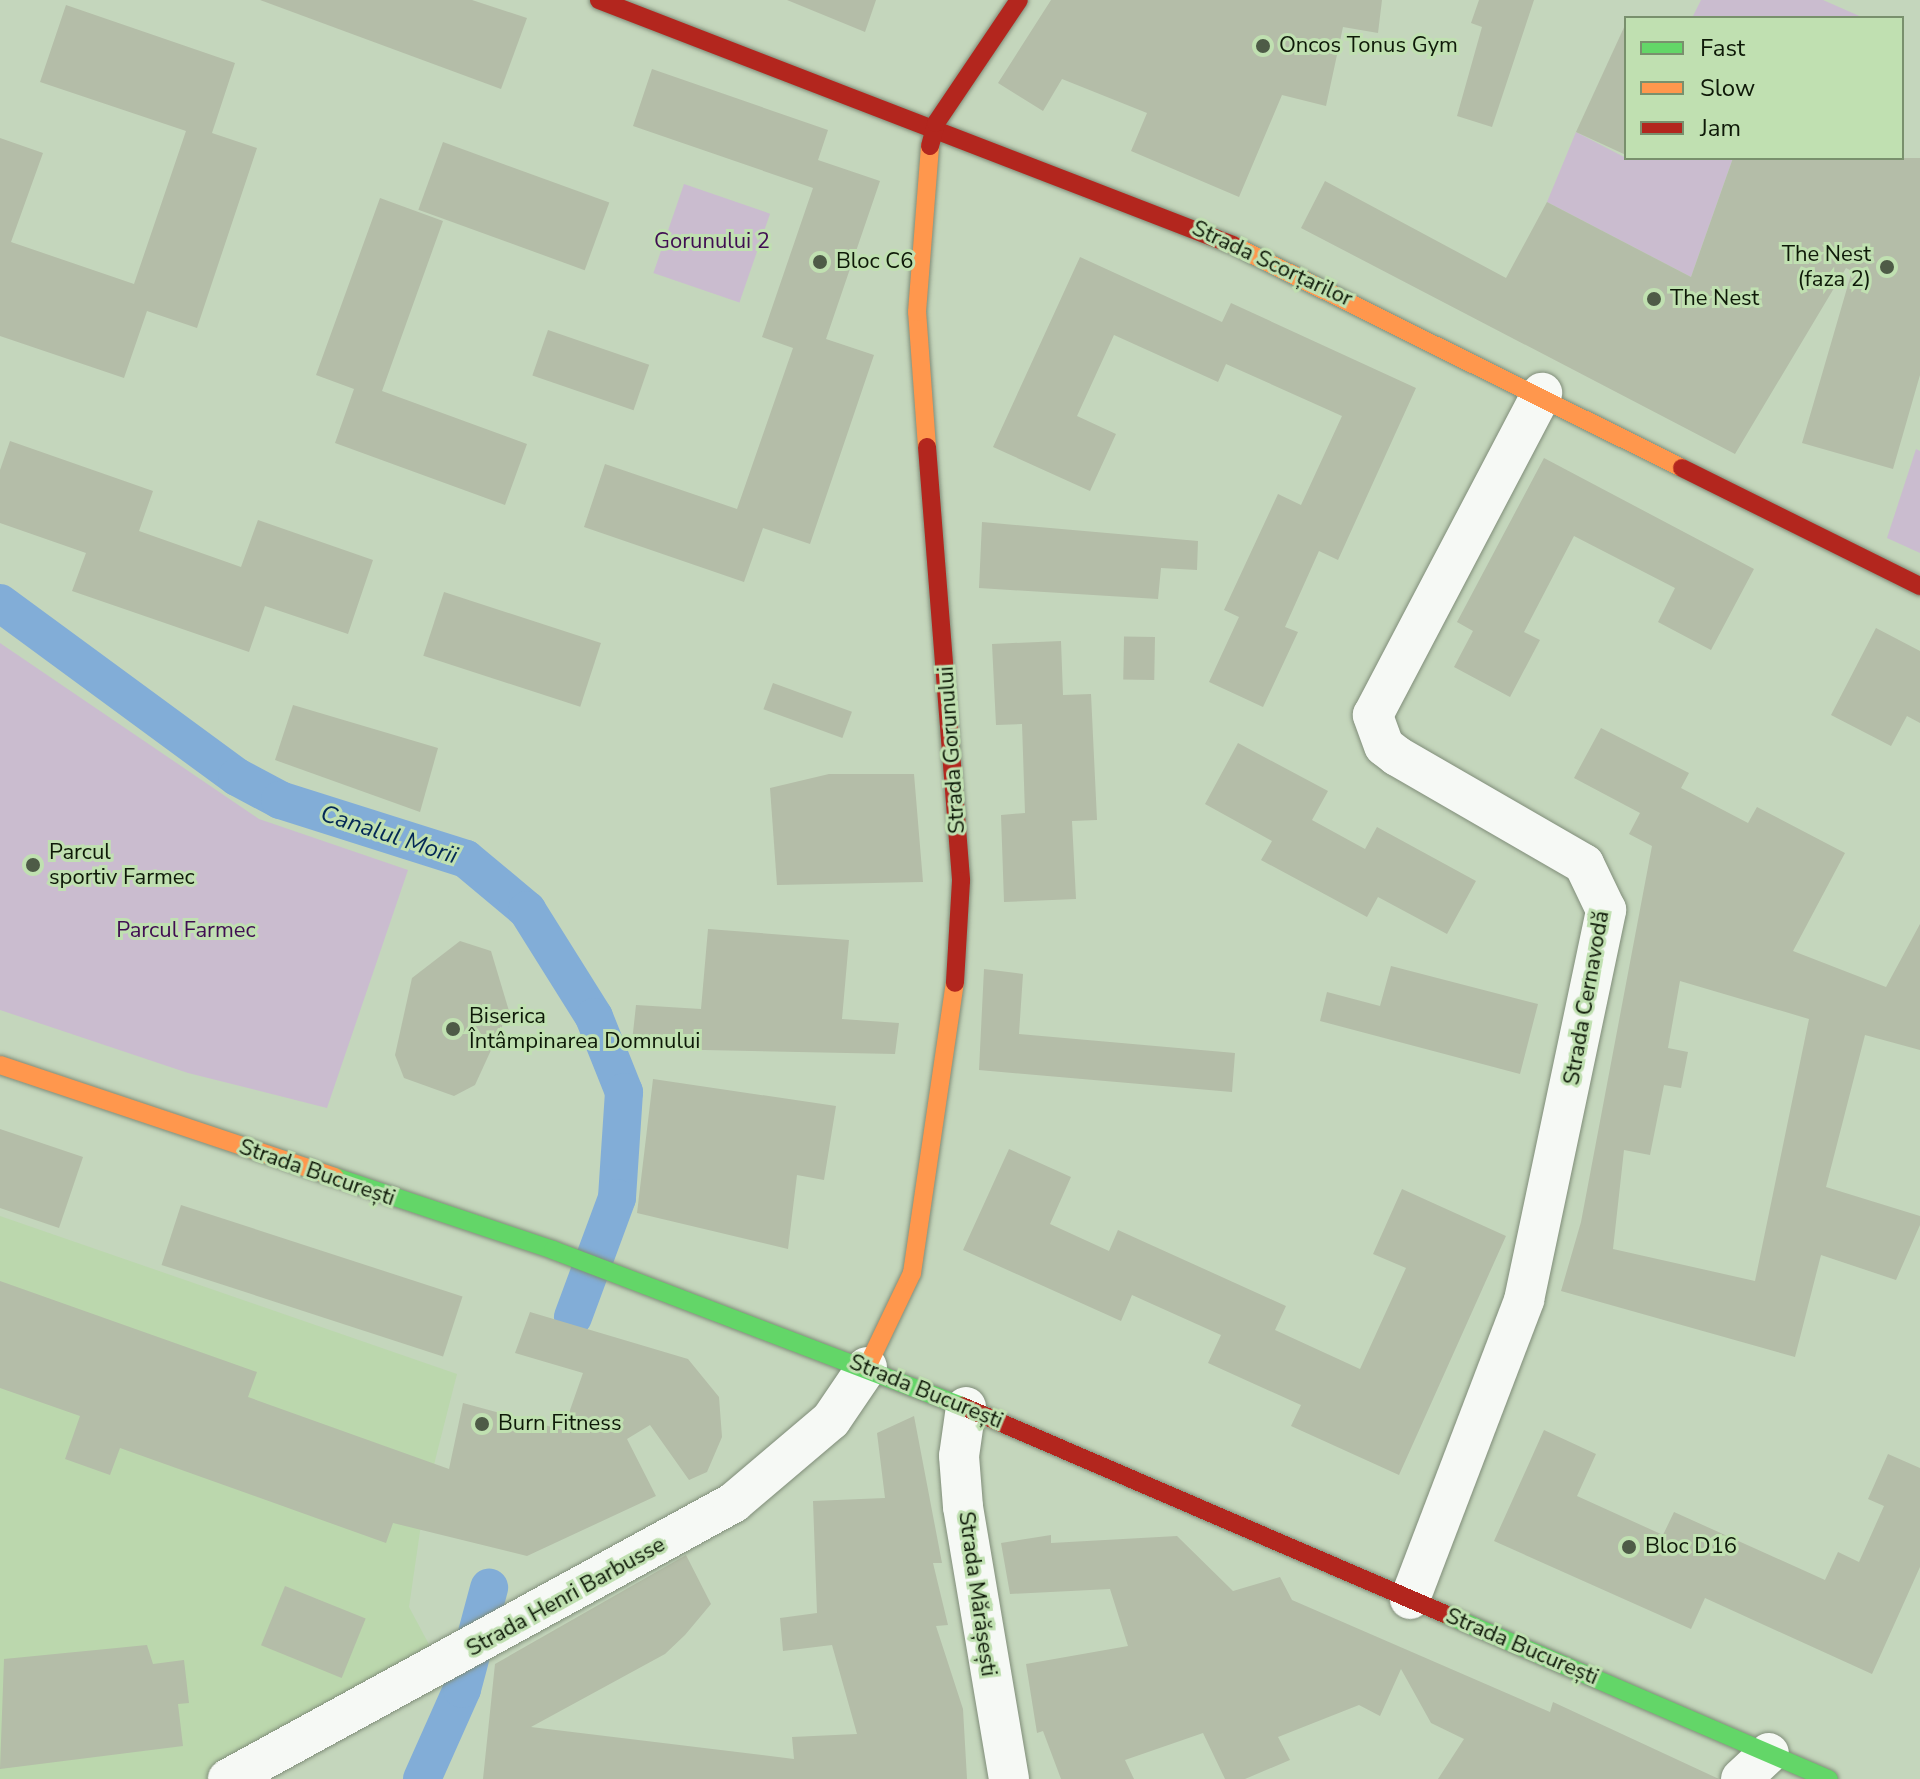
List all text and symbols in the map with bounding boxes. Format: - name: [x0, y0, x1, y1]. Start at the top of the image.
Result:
- legend: [1624, 16, 1904, 160]
- text: Fast: [1700, 32, 1745, 64]
- place label: Oncos Tonus Gym: [1279, 33, 1458, 59]
- marker: Oncos Tonus Gym: [1254, 37, 1272, 55]
- text: Slow: [1700, 72, 1755, 104]
- text: Jam: [1700, 112, 1741, 144]
- street label: Strada Scorțarilor: [1188, 215, 1356, 313]
- park label: Gorunului 2: [654, 229, 770, 255]
- place label: The Nest (faza 2): [1782, 241, 1871, 292]
- place label: Bloc C6: [836, 249, 913, 275]
- marker: Bloc C6: [811, 253, 829, 271]
- marker: The Nest (faza 2): [1878, 258, 1896, 276]
- place label: The Nest: [1670, 286, 1759, 312]
- marker: The Nest: [1645, 290, 1663, 308]
- street label: Strada Gorunului: [933, 665, 971, 835]
- water label: Canalul Morii: [317, 799, 461, 871]
- place label: Parcul sportiv Farmec: [49, 839, 195, 890]
- marker: Parcul sportiv Farmec: [24, 856, 42, 874]
- street label: Strada Cernavodă: [1559, 909, 1615, 1087]
- park label: Parcul Farmec: [116, 918, 256, 944]
- place label: Biserica Întâmpinarea Domnului: [469, 1003, 700, 1054]
- marker: Biserica Întâmpinarea Domnului: [444, 1020, 462, 1038]
- street label: Strada București: [236, 1134, 398, 1212]
- street label: Strada București: [845, 1349, 1007, 1435]
- place label: Burn Fitness: [498, 1411, 621, 1437]
- marker: Burn Fitness: [473, 1415, 491, 1433]
- street label: Strada Mărășești: [952, 1510, 1002, 1678]
- street label: Strada Henri Barbusse: [462, 1531, 670, 1663]
- place label: Bloc D16: [1645, 1534, 1737, 1560]
- marker: Bloc D16: [1620, 1538, 1638, 1556]
- street label: Strada București: [1442, 1603, 1602, 1691]

